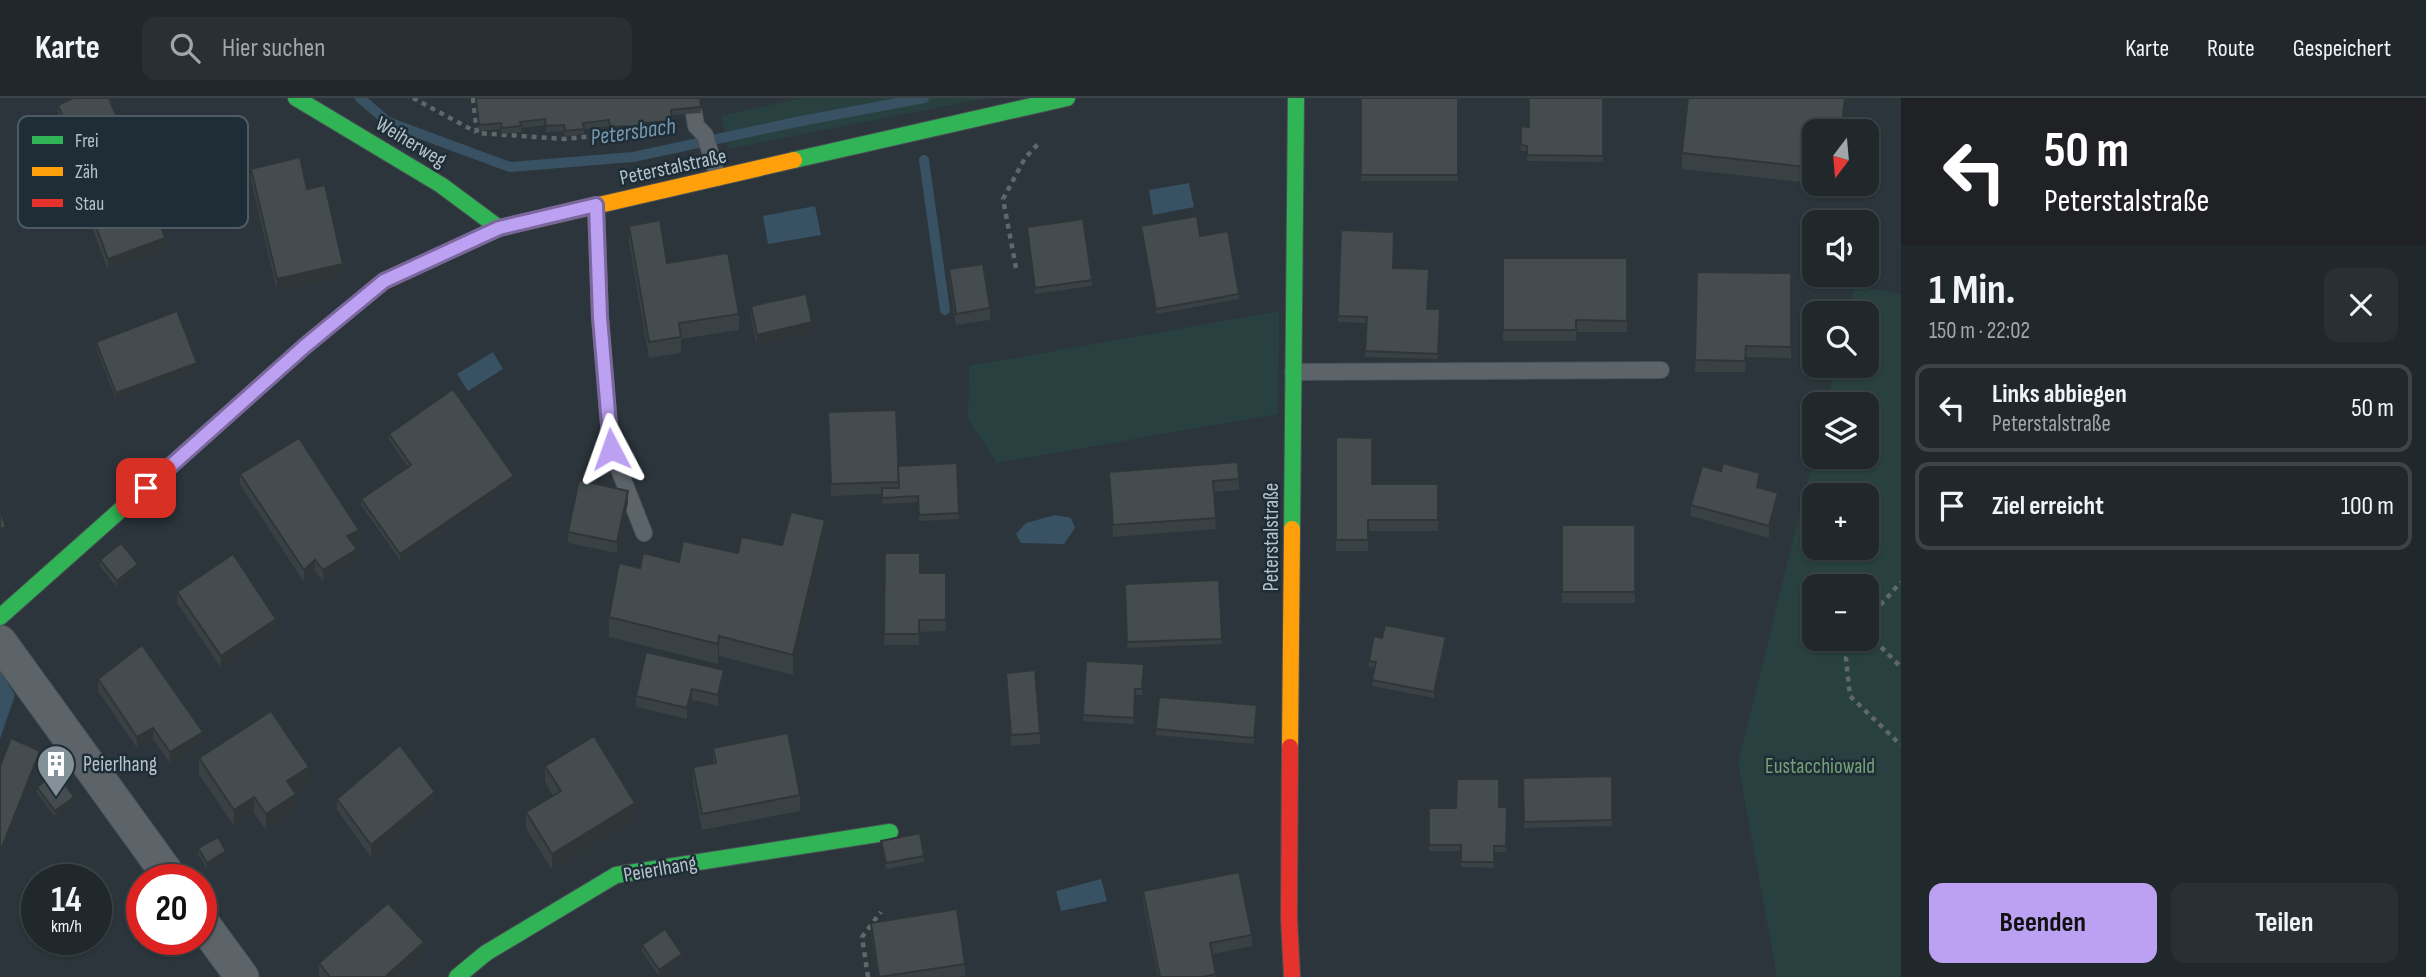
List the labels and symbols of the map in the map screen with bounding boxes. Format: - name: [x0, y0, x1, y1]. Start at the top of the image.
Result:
- street label: Weiherweg: [371, 111, 451, 173]
- water label: Petersbach: [589, 112, 678, 152]
- legend: [18, 116, 248, 228]
- north arrow: [1802, 119, 1880, 196]
- text: Frei: [75, 130, 99, 153]
- street label: Peterstalstraße: [617, 143, 729, 191]
- text: Zäh: [75, 161, 98, 184]
- text: Stau: [75, 193, 104, 216]
- position arrow: [574, 412, 648, 486]
- pin: [116, 458, 176, 518]
- street label: Peterstalstraße: [1259, 483, 1284, 591]
- building icon: Peierlhang: [35, 743, 77, 798]
- place label: Peierlhang: [83, 752, 157, 777]
- park label: Eustacchiowald: [1765, 754, 1875, 779]
- street label: Peierlhang: [621, 850, 699, 888]
- speed limit sign: 20: [126, 864, 217, 955]

